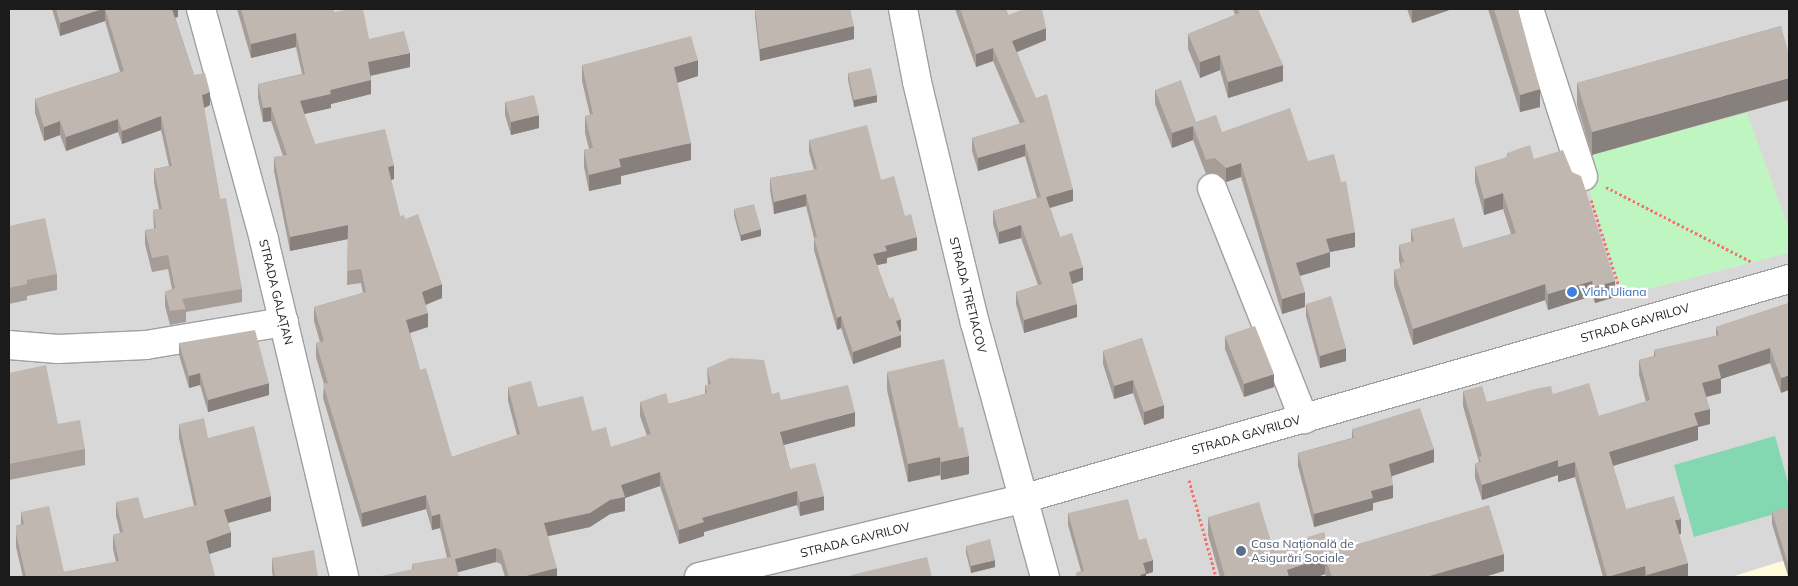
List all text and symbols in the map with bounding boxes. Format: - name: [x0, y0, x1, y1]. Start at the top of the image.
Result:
- street label: STRADA TRETIACOV: [947, 235, 989, 355]
- street label: STRADA GALAȚAN: [256, 238, 296, 346]
- place label: Vlah Uliana: [1582, 285, 1646, 299]
- marker: Vlah Uliana: [1566, 286, 1578, 298]
- street label: STRADA GAVRILOV: [1579, 301, 1691, 345]
- street label: STRADA GAVRILOV: [1190, 413, 1302, 457]
- street label: STRADA GAVRILOV: [799, 519, 911, 561]
- place label: Casa Națională de Asigurări Sociale: [1251, 537, 1354, 565]
- marker: Casa Națională de Asigurări Sociale: [1235, 545, 1247, 557]

